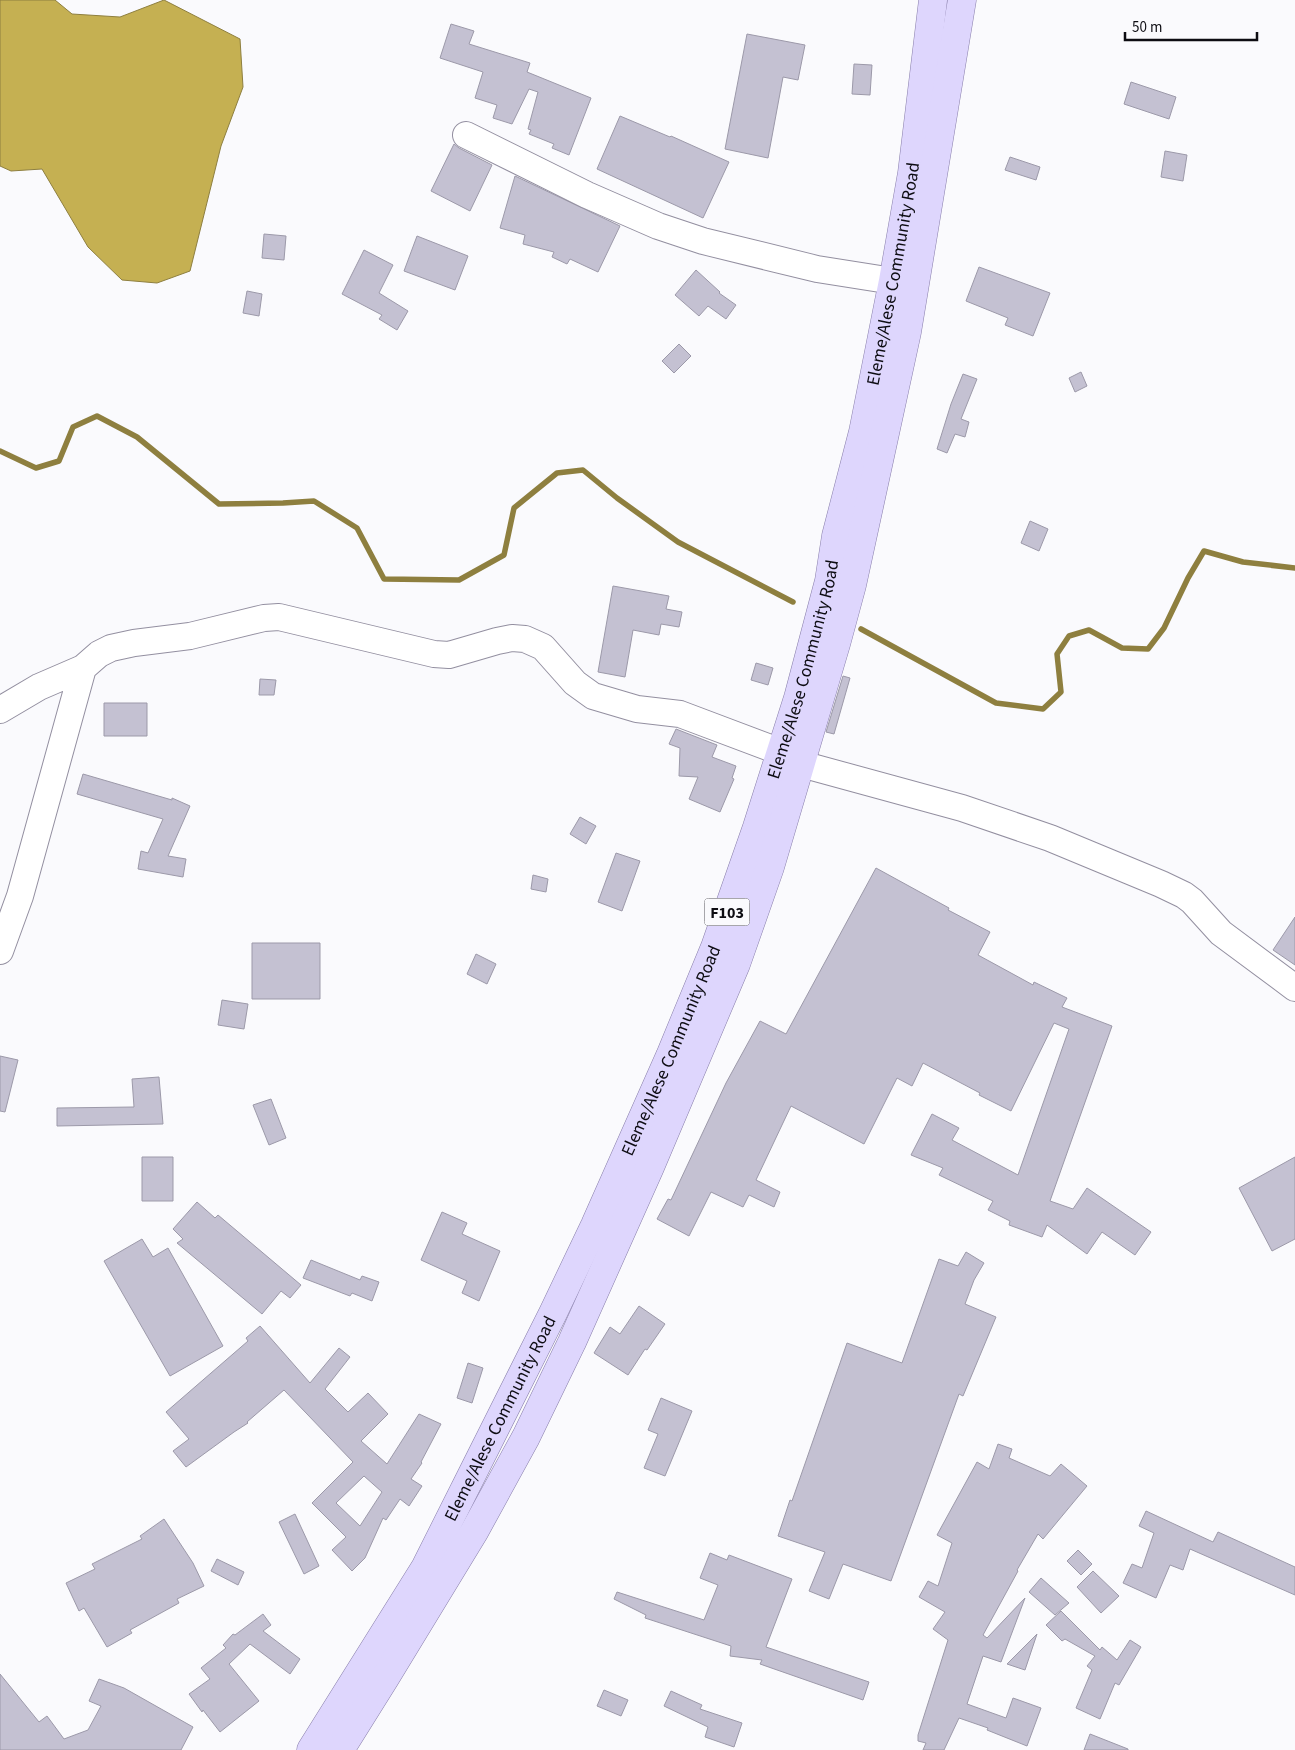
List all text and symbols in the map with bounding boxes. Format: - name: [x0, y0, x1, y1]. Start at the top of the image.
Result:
- scale bar: [1125, 10, 1258, 42]
- text: 50 m: [1132, 17, 1162, 38]
- street label: Eleme/Alese Community Road: [861, 161, 926, 388]
- street label: Eleme/Alese Community Road: [761, 558, 845, 782]
- road number: F103: [704, 899, 750, 926]
- street label: Eleme/Alese Community Road: [615, 942, 727, 1160]
- street label: Eleme/Alese Community Road: [438, 1312, 562, 1526]

